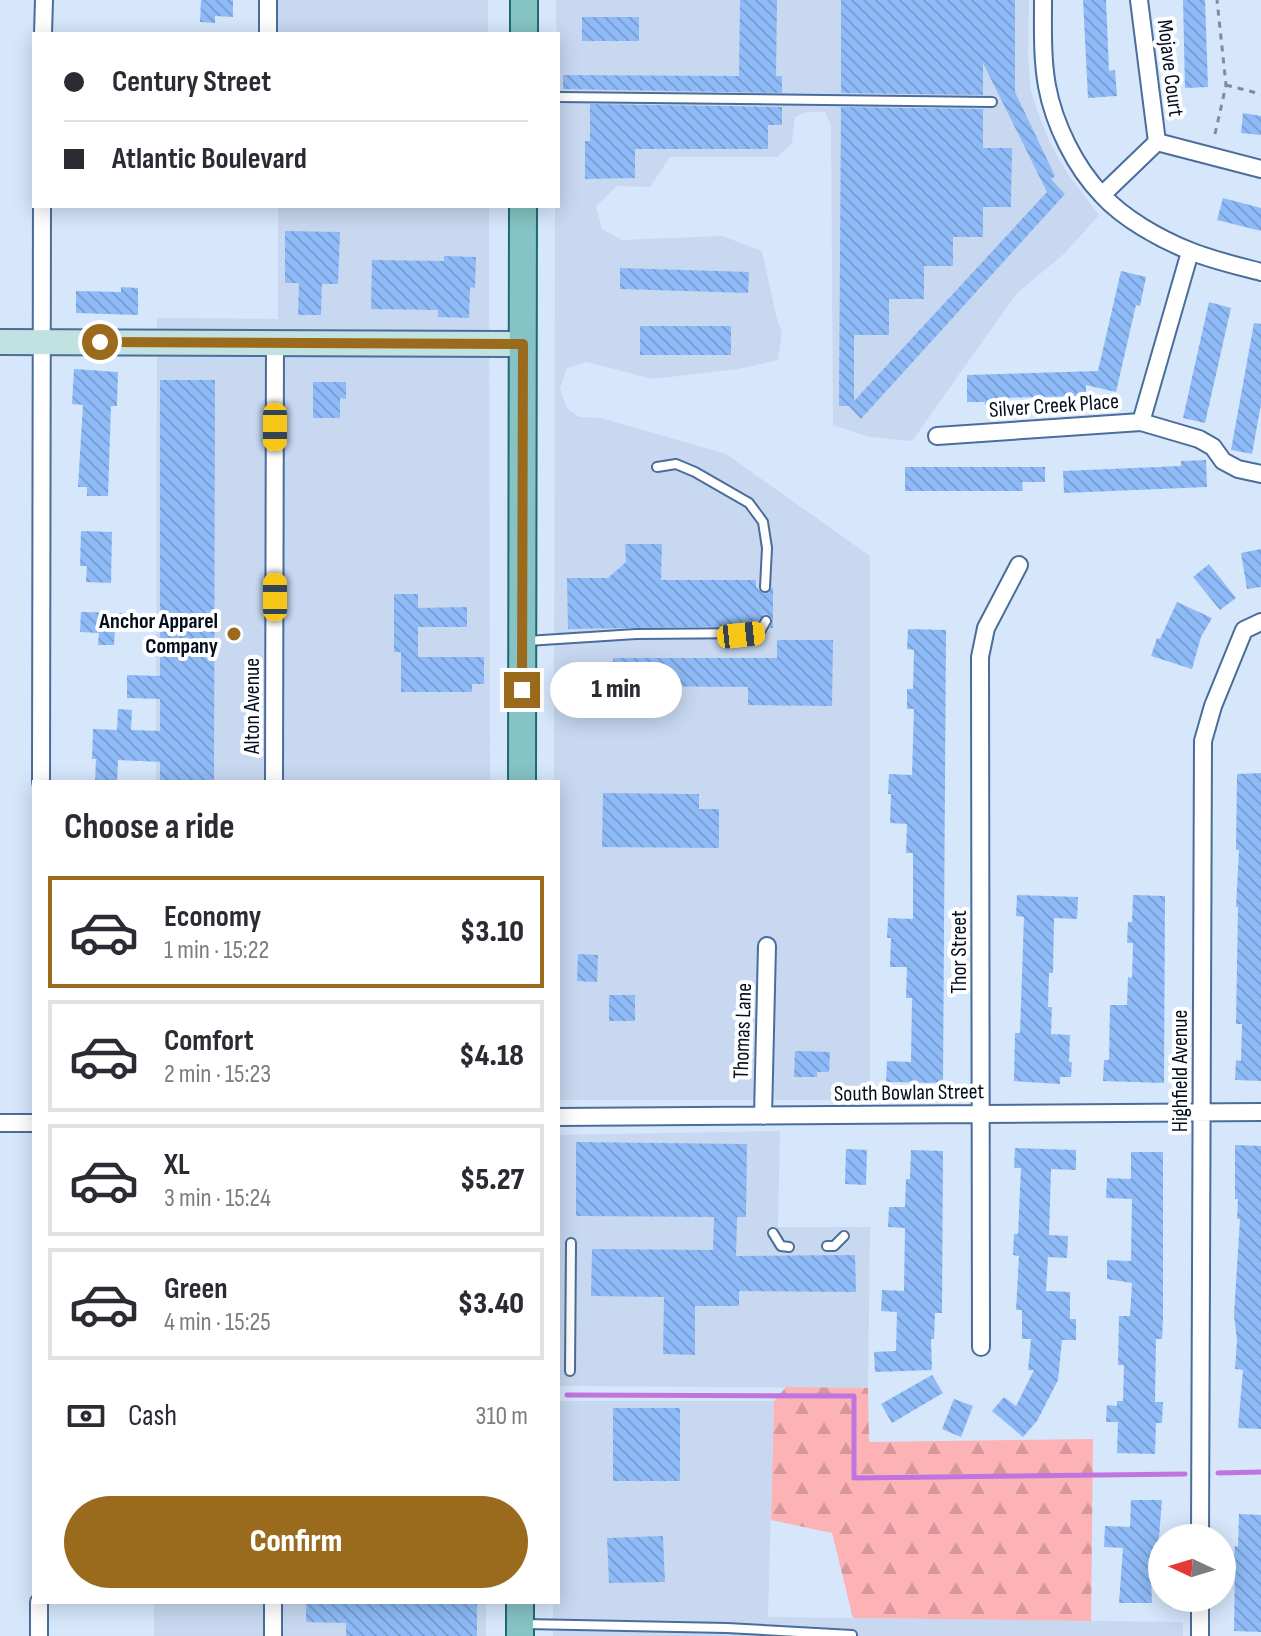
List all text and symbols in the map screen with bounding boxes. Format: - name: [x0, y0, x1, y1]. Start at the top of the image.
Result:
- street label: Mojave Court: [1151, 18, 1189, 118]
- text: Century Street: [112, 64, 271, 100]
- text: Atlantic Boulevard: [112, 141, 307, 177]
- route start: [82, 324, 118, 360]
- street label: Silver Creek Place: [988, 388, 1120, 424]
- car: [263, 403, 287, 451]
- car: [263, 573, 287, 621]
- place label: Anchor Apparel Company: [98, 608, 218, 660]
- car: [716, 621, 766, 649]
- marker: Anchor Apparel Company: [225, 625, 243, 643]
- street label: Alton Avenue: [239, 658, 266, 755]
- callout: 1 min: [550, 662, 682, 718]
- route end: [504, 672, 540, 708]
- text: 1 min: [591, 674, 641, 705]
- text: Choose a ride: [64, 806, 235, 849]
- icon: car: [68, 896, 140, 968]
- text: Economy: [164, 899, 261, 935]
- street label: Thor Street: [946, 910, 973, 994]
- text: $3.10: [460, 914, 524, 950]
- text: 1 min · 15:22: [164, 935, 269, 966]
- street label: Thomas Lane: [728, 982, 758, 1080]
- street label: Highfield Avenue: [1167, 1010, 1194, 1132]
- icon: car: [68, 1020, 140, 1092]
- text: Comfort: [164, 1023, 254, 1059]
- text: $4.18: [459, 1038, 524, 1074]
- text: 2 min · 15:23: [164, 1059, 271, 1090]
- street label: South Bowlan Street: [834, 1078, 985, 1108]
- icon: car: [68, 1144, 140, 1216]
- text: XL: [164, 1147, 190, 1183]
- text: $5.27: [460, 1162, 524, 1198]
- text: 3 min · 15:24: [164, 1183, 271, 1214]
- icon: car: [68, 1268, 140, 1340]
- text: Green: [164, 1271, 228, 1307]
- text: $3.40: [458, 1286, 524, 1322]
- text: 4 min · 15:25: [164, 1307, 271, 1338]
- icon: cash: [64, 1394, 108, 1438]
- text: Cash: [128, 1398, 177, 1434]
- text: 310 m: [476, 1401, 528, 1432]
- button: Confirm: [64, 1496, 528, 1588]
- north arrow: [1148, 1524, 1236, 1612]
- map controls: [1148, 1524, 1236, 1612]

